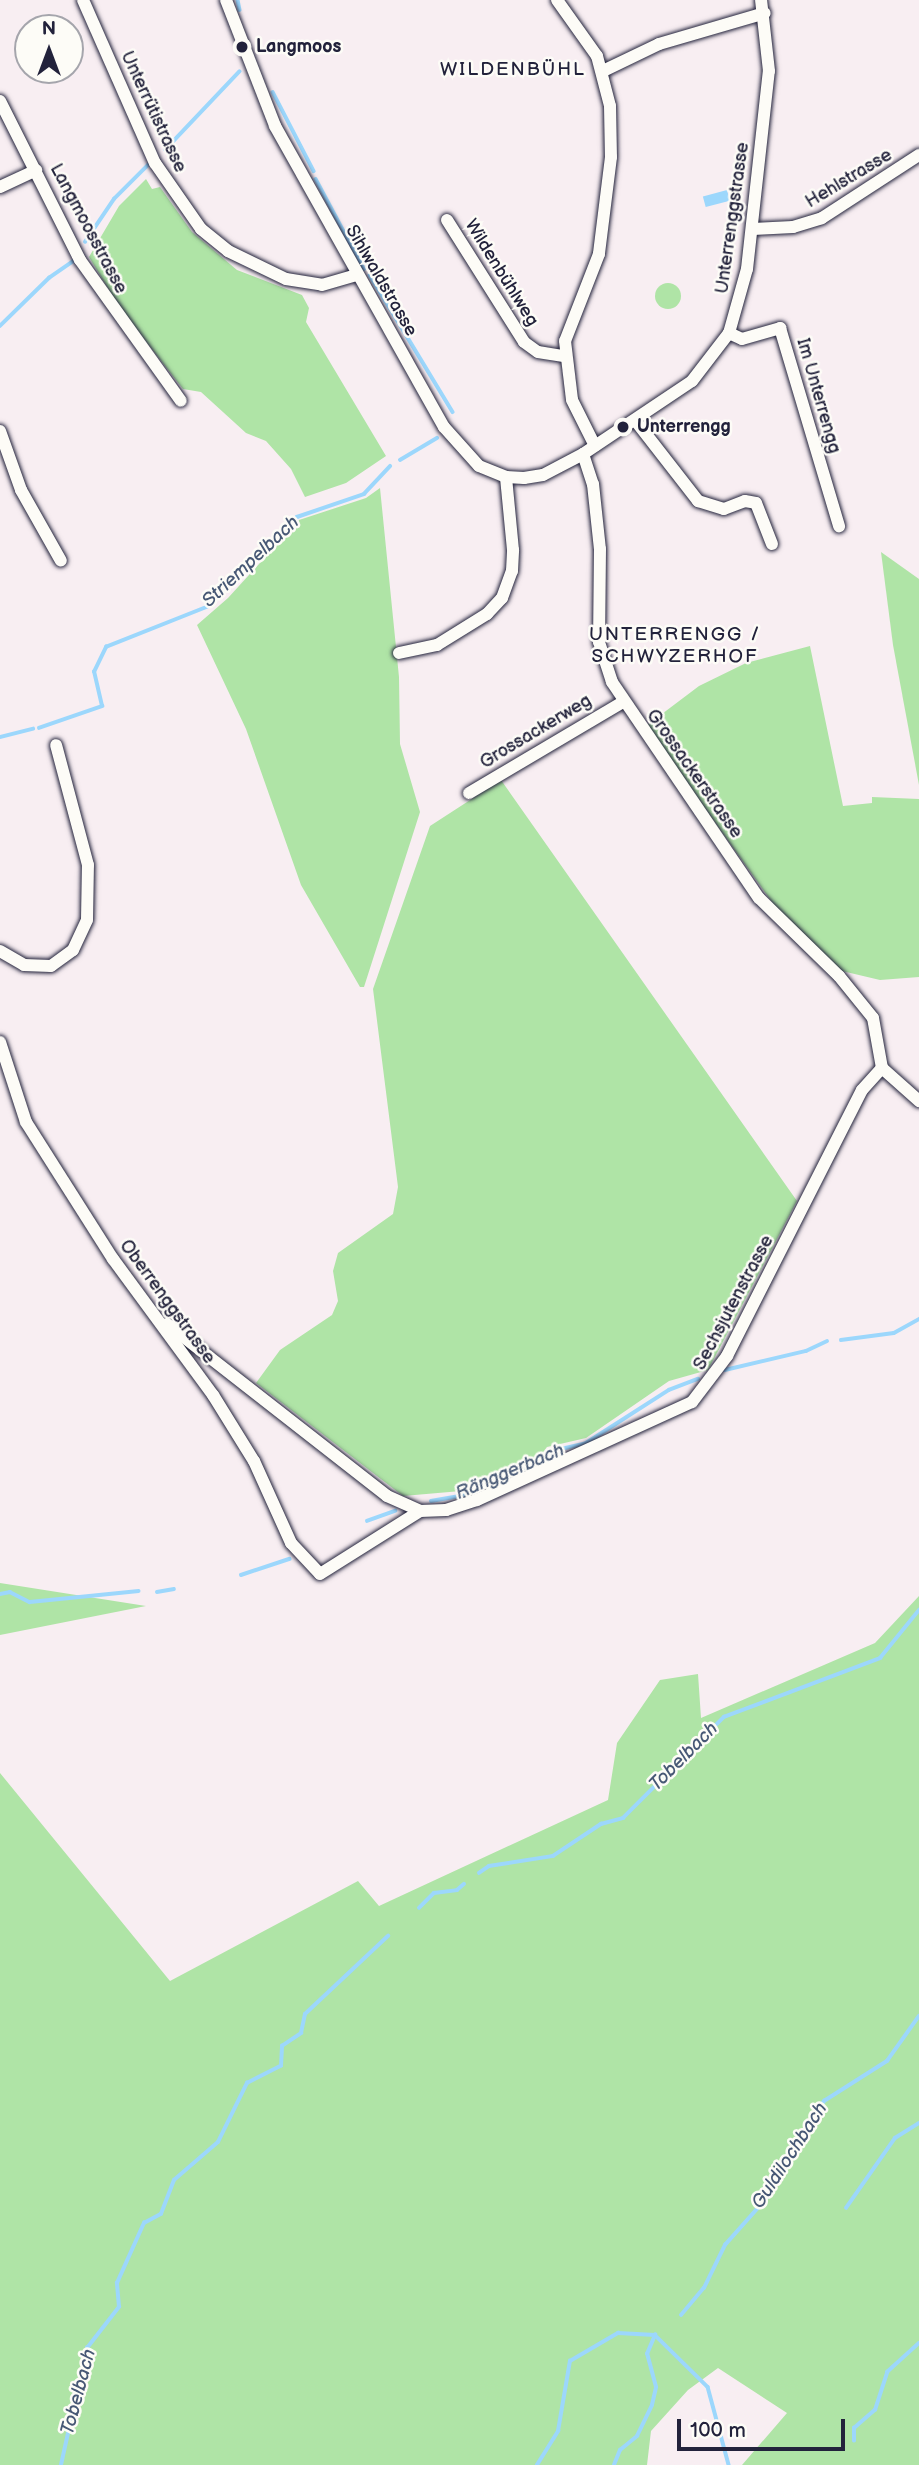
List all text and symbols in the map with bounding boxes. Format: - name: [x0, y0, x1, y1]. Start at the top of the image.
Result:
- north arrow: [14, 14, 84, 84]
- text: N: [42, 18, 56, 41]
- place label: Langmoos: [256, 36, 341, 58]
- marker: Langmoos: [234, 39, 250, 55]
- street label: Unterrütistrasse: [116, 48, 190, 176]
- district label: WILDENBÜHL: [441, 59, 585, 81]
- street label: Unterrenggstrasse: [712, 141, 754, 295]
- street label: Hehlstrasse: [802, 145, 896, 213]
- street label: Langmoosstrasse: [45, 160, 131, 298]
- street label: Wildenbühlweg: [460, 216, 542, 330]
- street label: Sihlwaldstrasse: [340, 222, 422, 340]
- street label: Im Unterrengg: [791, 336, 845, 456]
- place label: Unterrengg: [637, 416, 731, 438]
- marker: Unterrengg: [615, 419, 631, 435]
- water label: Striempelbach: [198, 511, 304, 613]
- district label: UNTERRENGG / SCHWYZERHOF: [590, 624, 760, 668]
- street label: Grossackerweg: [476, 690, 596, 774]
- street label: Grossackerstrasse: [641, 705, 747, 843]
- street label: Sechsjutenstrasse: [689, 1232, 779, 1374]
- street label: Oberrenggstrasse: [115, 1236, 219, 1368]
- water label: Ränggerbach: [452, 1439, 568, 1505]
- water label: Tobelbach: [645, 1718, 723, 1796]
- water label: Guldilochbach: [747, 2099, 833, 2213]
- water label: Tobelbach: [57, 2347, 101, 2437]
- scale bar: [681, 2406, 849, 2450]
- text: 100 m: [690, 2418, 746, 2443]

